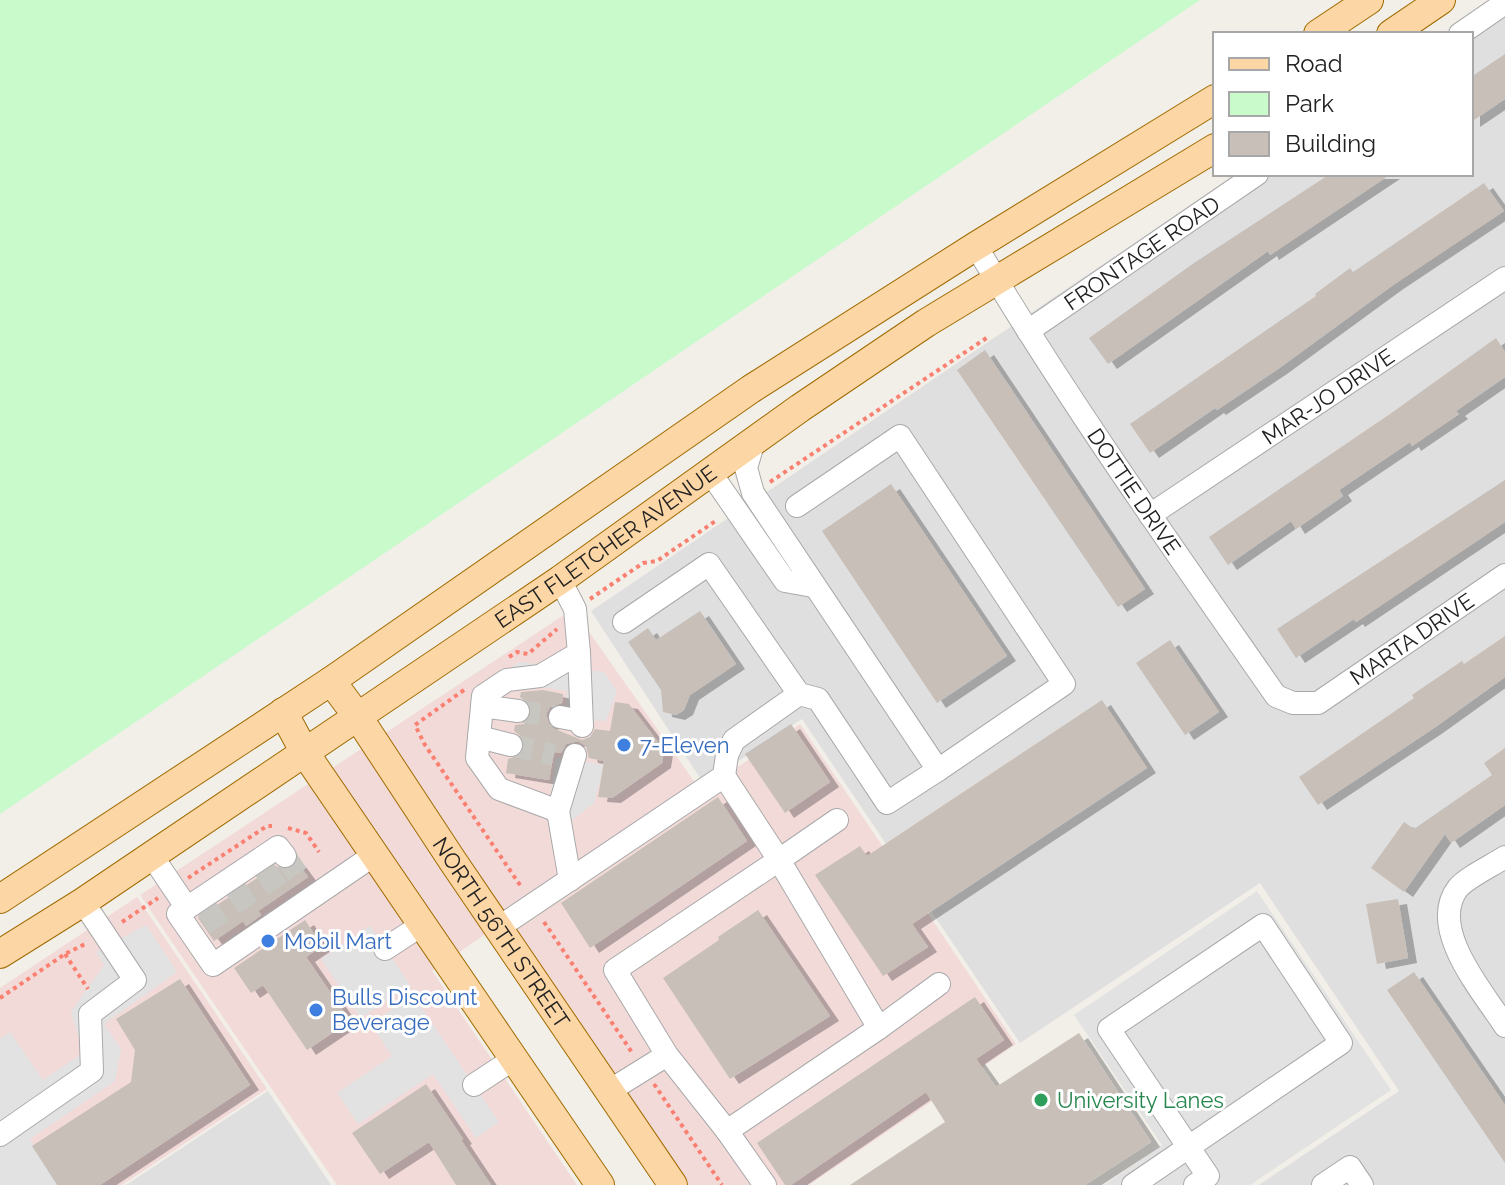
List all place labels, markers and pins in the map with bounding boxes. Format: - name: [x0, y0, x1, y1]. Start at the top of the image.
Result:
- place label: 7-Eleven: [640, 732, 729, 758]
- marker: 7-Eleven: [615, 736, 633, 754]
- place label: Mobil Mart: [284, 928, 392, 954]
- marker: Mobil Mart: [259, 932, 277, 950]
- place label: Bulls Discount Beverage: [332, 984, 478, 1035]
- marker: Bulls Discount Beverage: [307, 1001, 325, 1019]
- place label: University Lanes: [1057, 1087, 1224, 1113]
- marker: University Lanes: [1032, 1091, 1050, 1109]

